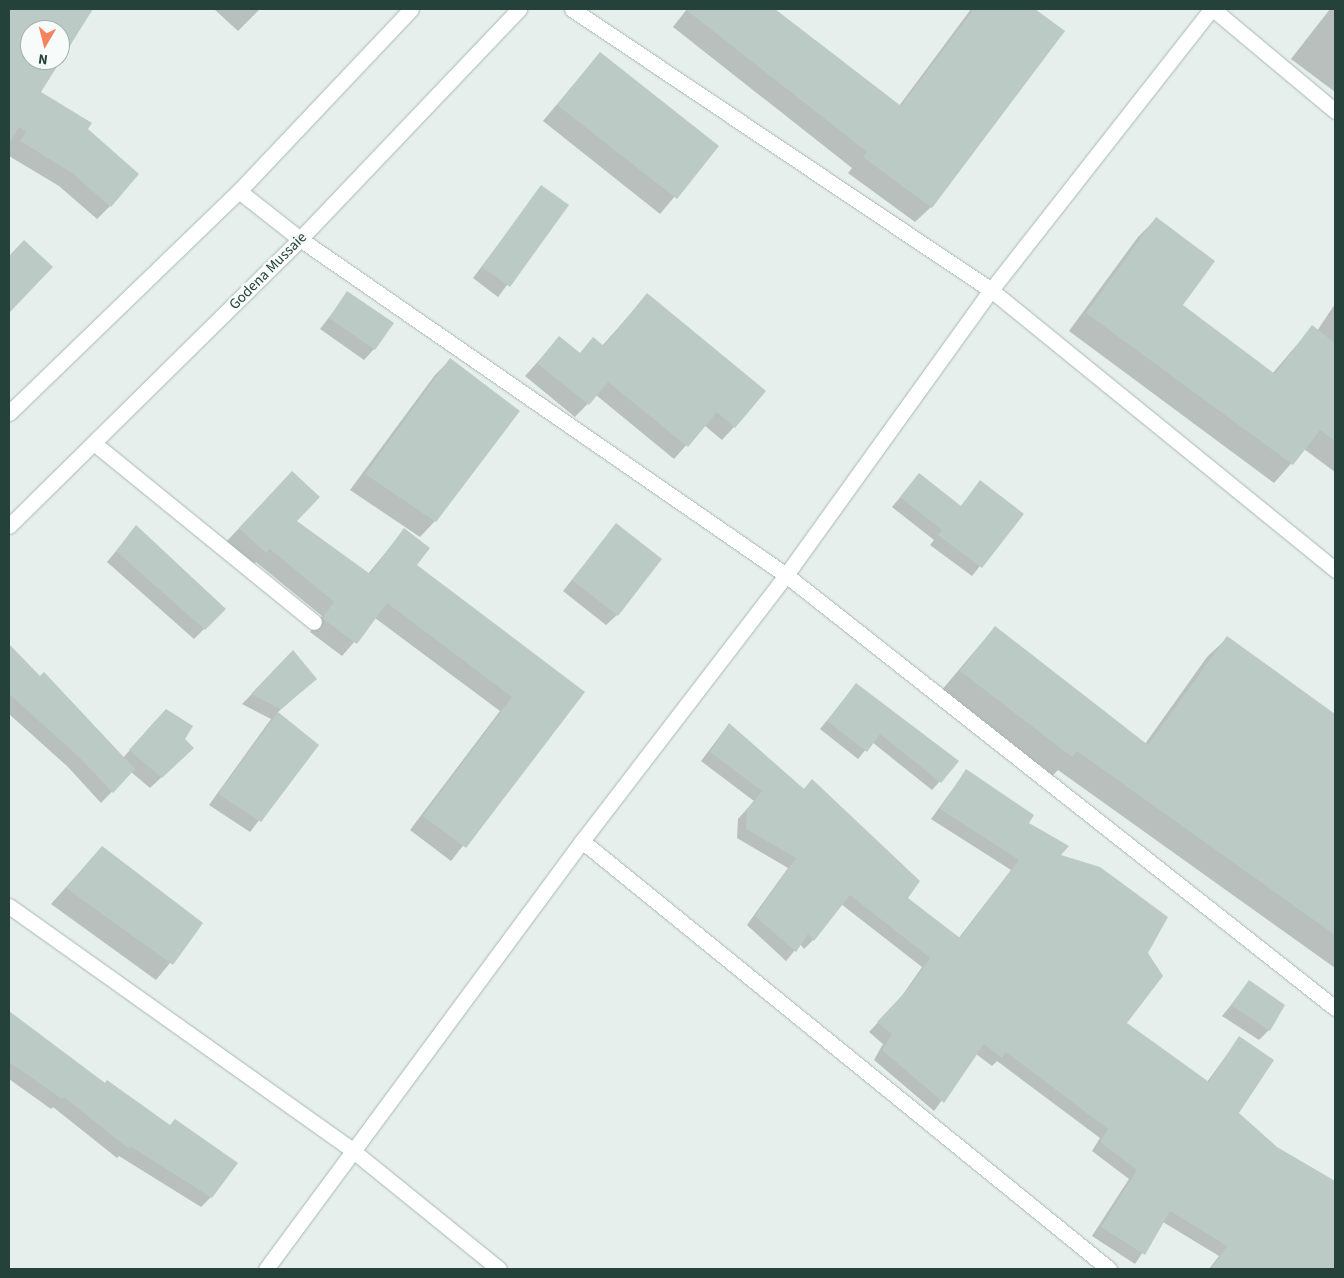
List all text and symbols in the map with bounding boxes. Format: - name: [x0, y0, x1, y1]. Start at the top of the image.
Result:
- north arrow: [20, 20, 70, 70]
- text: N: [37, 48, 49, 69]
- street label: Godena Mussaie: [225, 228, 311, 314]

